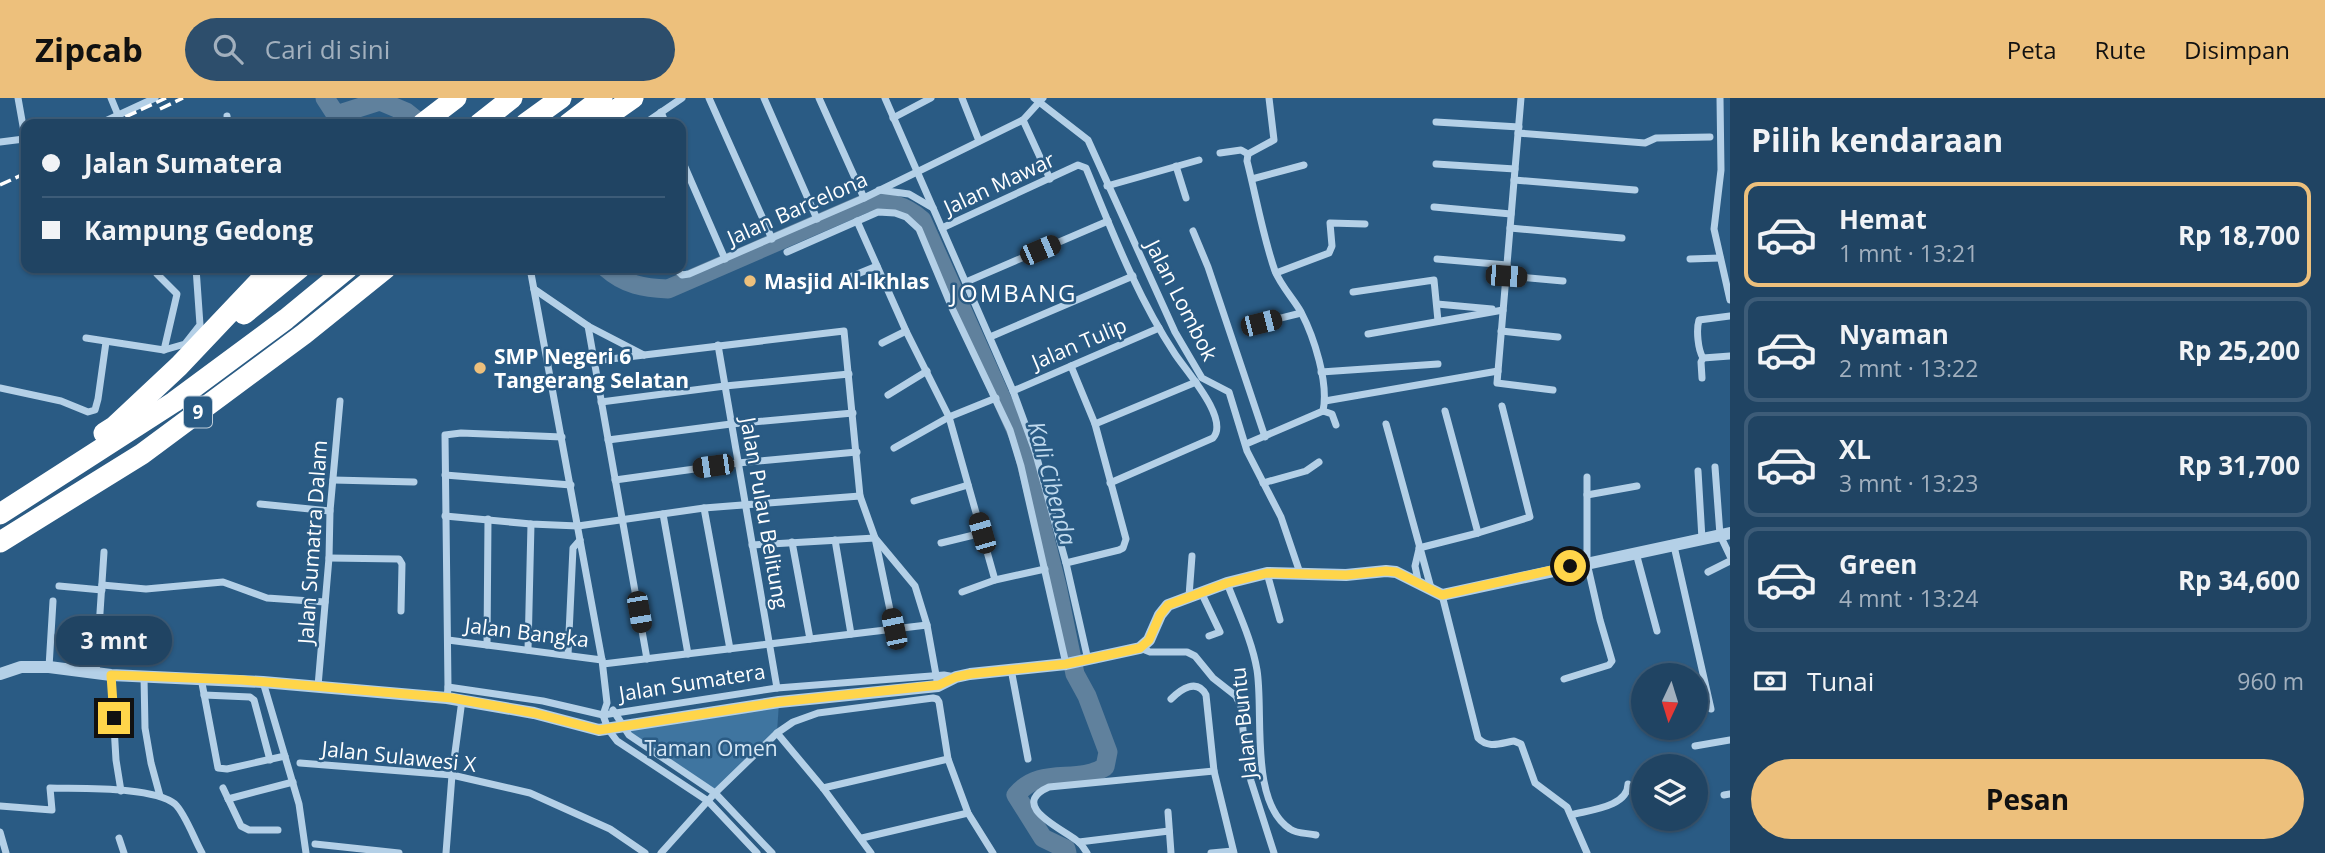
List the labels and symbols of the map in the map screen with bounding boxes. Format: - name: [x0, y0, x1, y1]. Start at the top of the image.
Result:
- street label: Jalan Mawar: [937, 145, 1060, 222]
- street label: Jalan Barcelona: [721, 165, 872, 252]
- car: [1017, 232, 1064, 268]
- street label: Jalan Lombok: [1139, 233, 1224, 365]
- car: [1485, 264, 1528, 288]
- place label: Masjid Al-Ikhlas: [764, 267, 929, 295]
- marker: Masjid Al-Ikhlas: [742, 273, 758, 289]
- district label: JOMBANG: [949, 276, 1077, 309]
- car: [1239, 308, 1284, 338]
- street label: Jalan Tulip: [1025, 310, 1131, 376]
- place label: SMP Negeri 6 Tangerang Selatan: [494, 342, 689, 394]
- marker: SMP Negeri 6 Tangerang Selatan: [472, 360, 488, 376]
- road number: 9: [184, 396, 212, 428]
- street label: Jalan Pulau Belitung: [734, 413, 796, 611]
- water label: Kali Cibenda: [1021, 417, 1085, 549]
- street label: Jalan Sumatra Dalam: [291, 439, 333, 647]
- car: [691, 453, 736, 479]
- car: [967, 510, 998, 556]
- route start: [1554, 550, 1586, 582]
- car: [626, 589, 653, 635]
- car: [880, 606, 909, 652]
- street label: Jalan Bangka: [461, 610, 591, 654]
- callout: 3 mnt: [56, 616, 172, 666]
- street label: Jalan Sumatera: [615, 657, 767, 708]
- north arrow: [1631, 663, 1708, 740]
- street label: Jalan Buntu: [1223, 666, 1263, 782]
- route end: [98, 702, 130, 734]
- street label: Jalan Sulawesi X: [319, 734, 478, 778]
- park label: Taman Omen: [644, 734, 778, 762]

